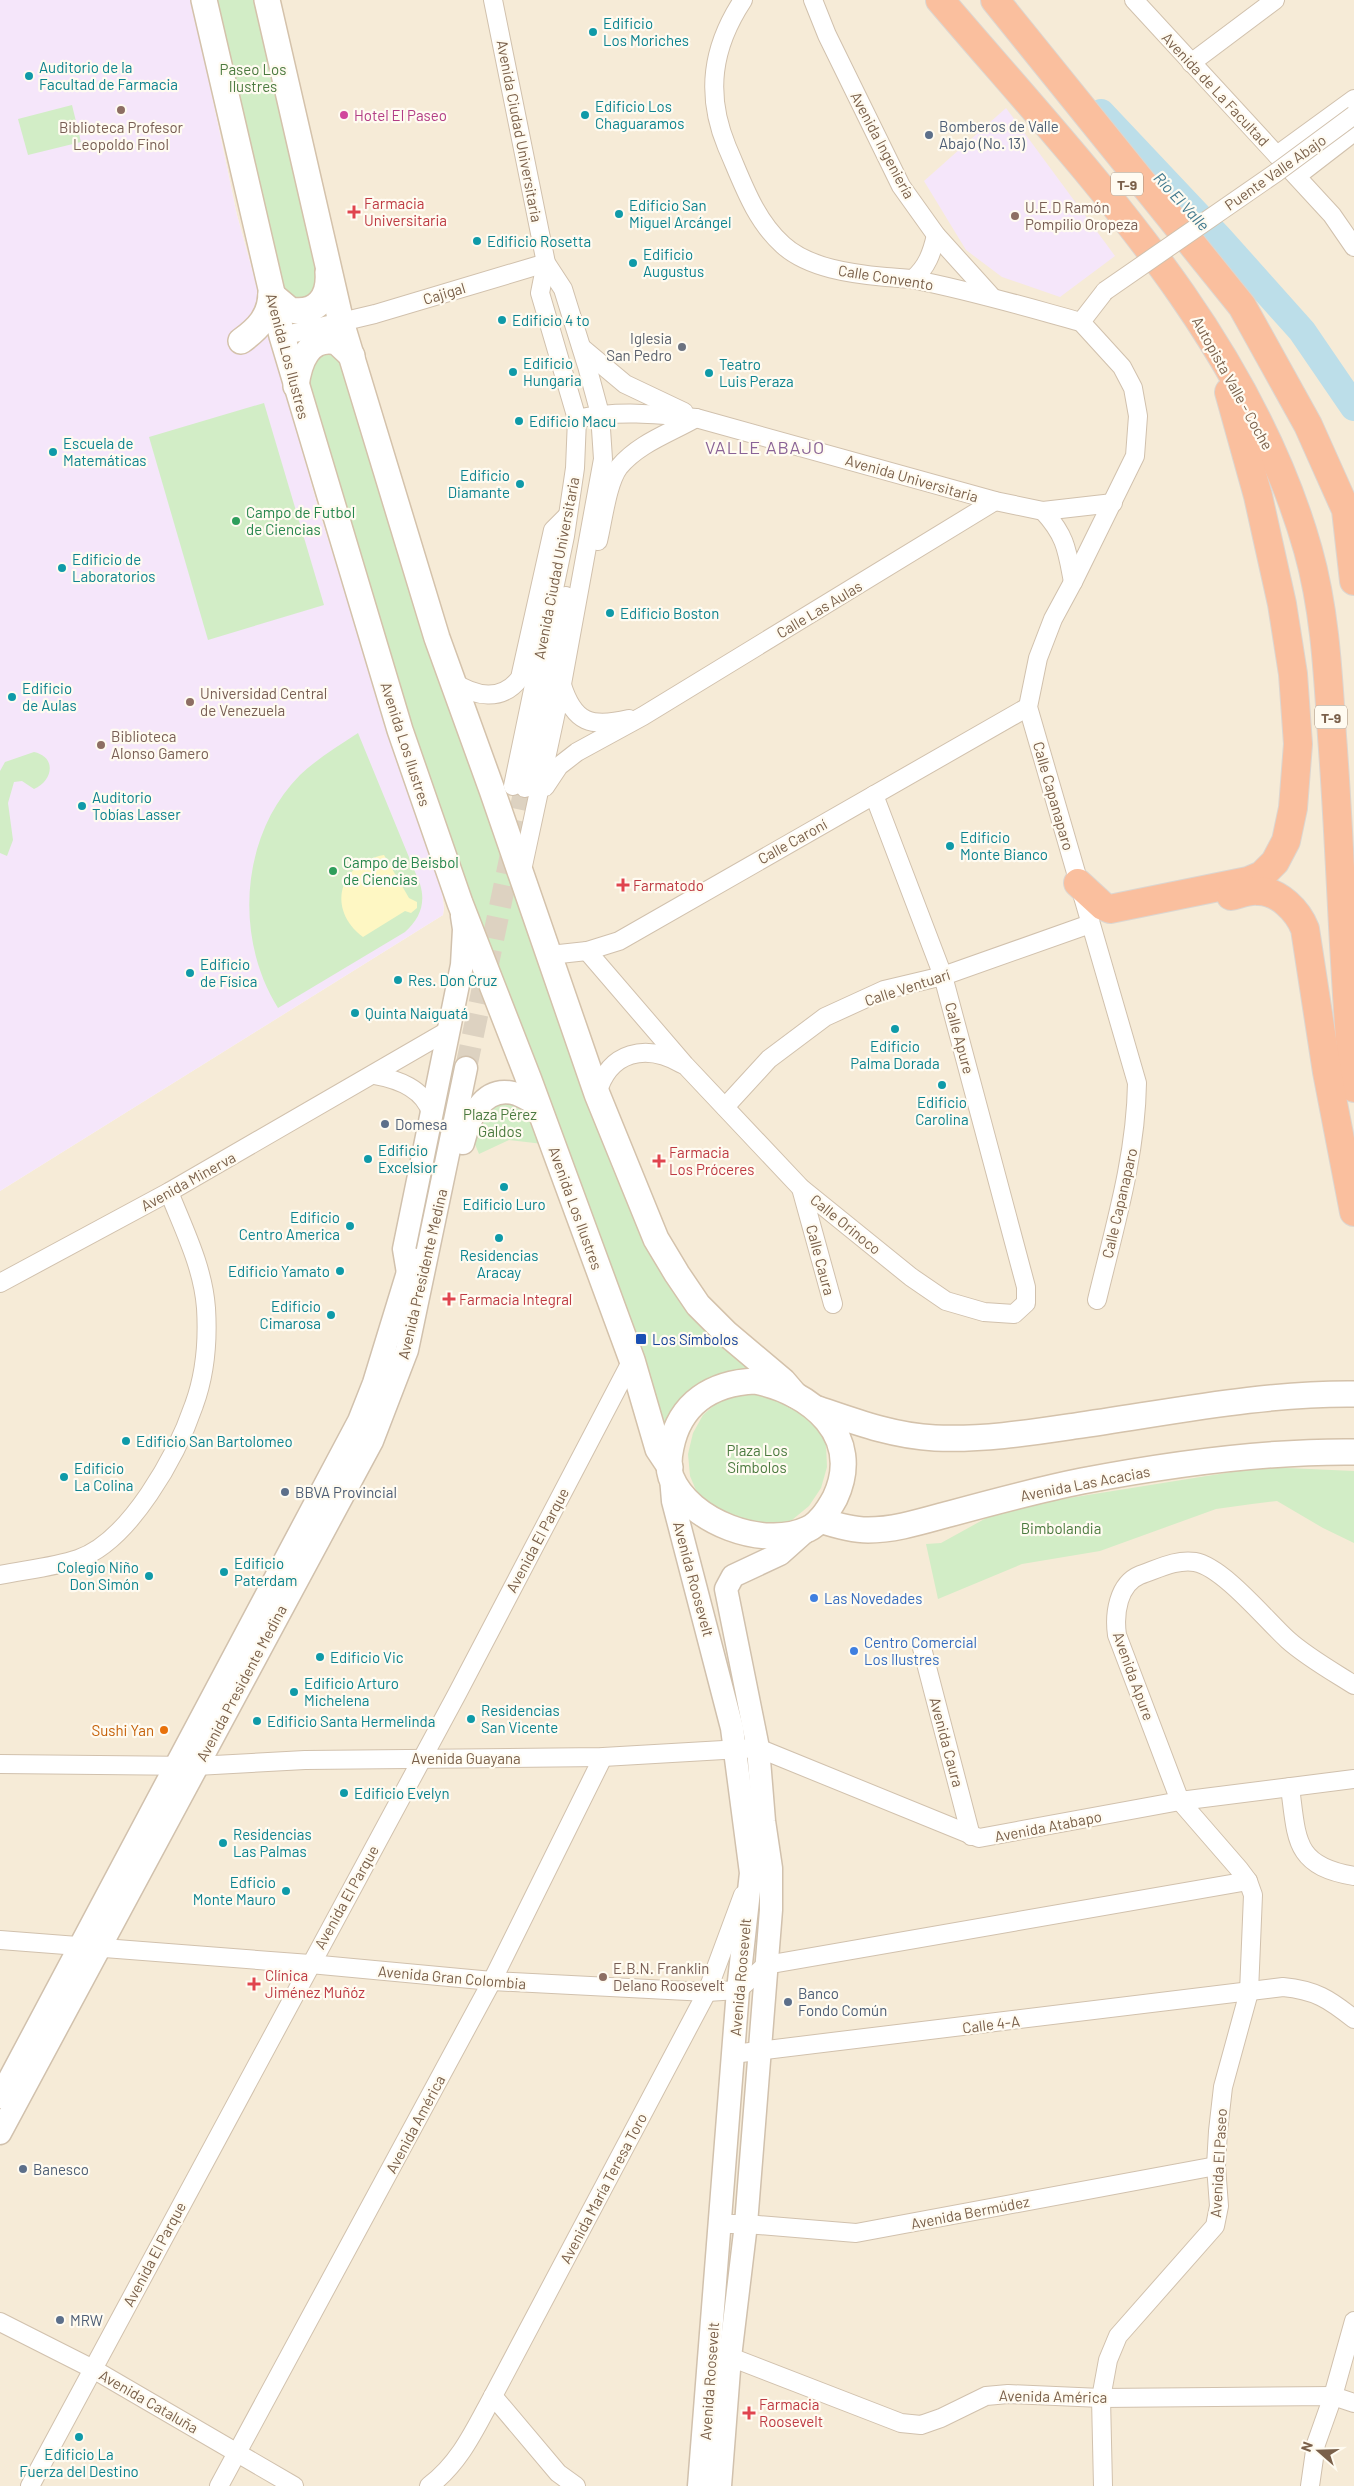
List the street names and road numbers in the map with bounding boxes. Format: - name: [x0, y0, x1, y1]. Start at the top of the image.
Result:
- street label: Avenida de La Facultad: [1159, 28, 1273, 150]
- street label: Avenida Ciudad Universitaria: [493, 38, 547, 224]
- street label: Avenida Ingeniería: [847, 88, 919, 202]
- street label: Puente Valle Abajo: [1221, 130, 1329, 214]
- road number: T-9: [1111, 172, 1143, 195]
- street label: Calle Convento: [837, 261, 935, 293]
- street label: Cajigal: [421, 278, 467, 308]
- street label: Avenida Los Ilustres: [263, 291, 313, 421]
- street label: Autopista Valle - Coche: [1189, 313, 1277, 453]
- street label: Avenida Universitaria: [844, 450, 980, 506]
- street label: Avenida Ciudad Universitaria: [529, 475, 583, 661]
- street label: Calle Las Aulas: [773, 576, 865, 642]
- street label: Avenida Los Ilustres: [377, 680, 435, 808]
- road number: T-9: [1315, 706, 1347, 729]
- street label: Calle Capanaparo: [1030, 739, 1078, 853]
- street label: Calle Caroní: [754, 815, 830, 867]
- street label: Calle Ventuarí: [862, 965, 952, 1009]
- street label: Calle Apure: [942, 1000, 978, 1076]
- street label: Avenida Los Ilustres: [545, 1144, 607, 1272]
- street label: Calle Capanaparo: [1098, 1146, 1140, 1260]
- street label: Avenida Minerva: [138, 1148, 238, 1214]
- street label: Avenida Presidente Medina: [394, 1187, 450, 1361]
- street label: Calle Orinoco: [807, 1190, 885, 1258]
- street label: Calle Caura: [803, 1223, 839, 1297]
- street label: Avenida Las Acacias: [1019, 1462, 1151, 1504]
- street label: Avenida El Parque: [502, 1485, 572, 1595]
- street label: Avenida Roosevelt: [670, 1519, 718, 1639]
- street label: Avenida Presidente Medina: [192, 1602, 290, 1764]
- street label: Avenida Apure: [1110, 1629, 1158, 1723]
- street label: Avenida Caura: [926, 1695, 968, 1789]
- street label: Avenida Guayana: [411, 1749, 521, 1767]
- street label: Avenida Atabapo: [993, 1807, 1103, 1845]
- street label: Avenida El Parque: [310, 1842, 382, 1952]
- street label: Avenida Roosevelt: [726, 1917, 754, 2037]
- street label: Avenida Gran Colombia: [377, 1962, 527, 1992]
- street label: Calle 4-A: [961, 2012, 1021, 2036]
- street label: Avenida América: [382, 2072, 448, 2176]
- street label: Avenida El Paseo: [1206, 2108, 1230, 2218]
- street label: Avenida María Teresa Toro: [556, 2110, 650, 2266]
- street label: Avenida Bermúdez: [909, 2192, 1031, 2232]
- street label: Avenida El Parque: [119, 2199, 189, 2309]
- street label: Avenida Roosevelt: [696, 2321, 722, 2441]
- street label: Avenida Cataluña: [96, 2365, 202, 2437]
- street label: Avenida América: [999, 2386, 1107, 2406]

